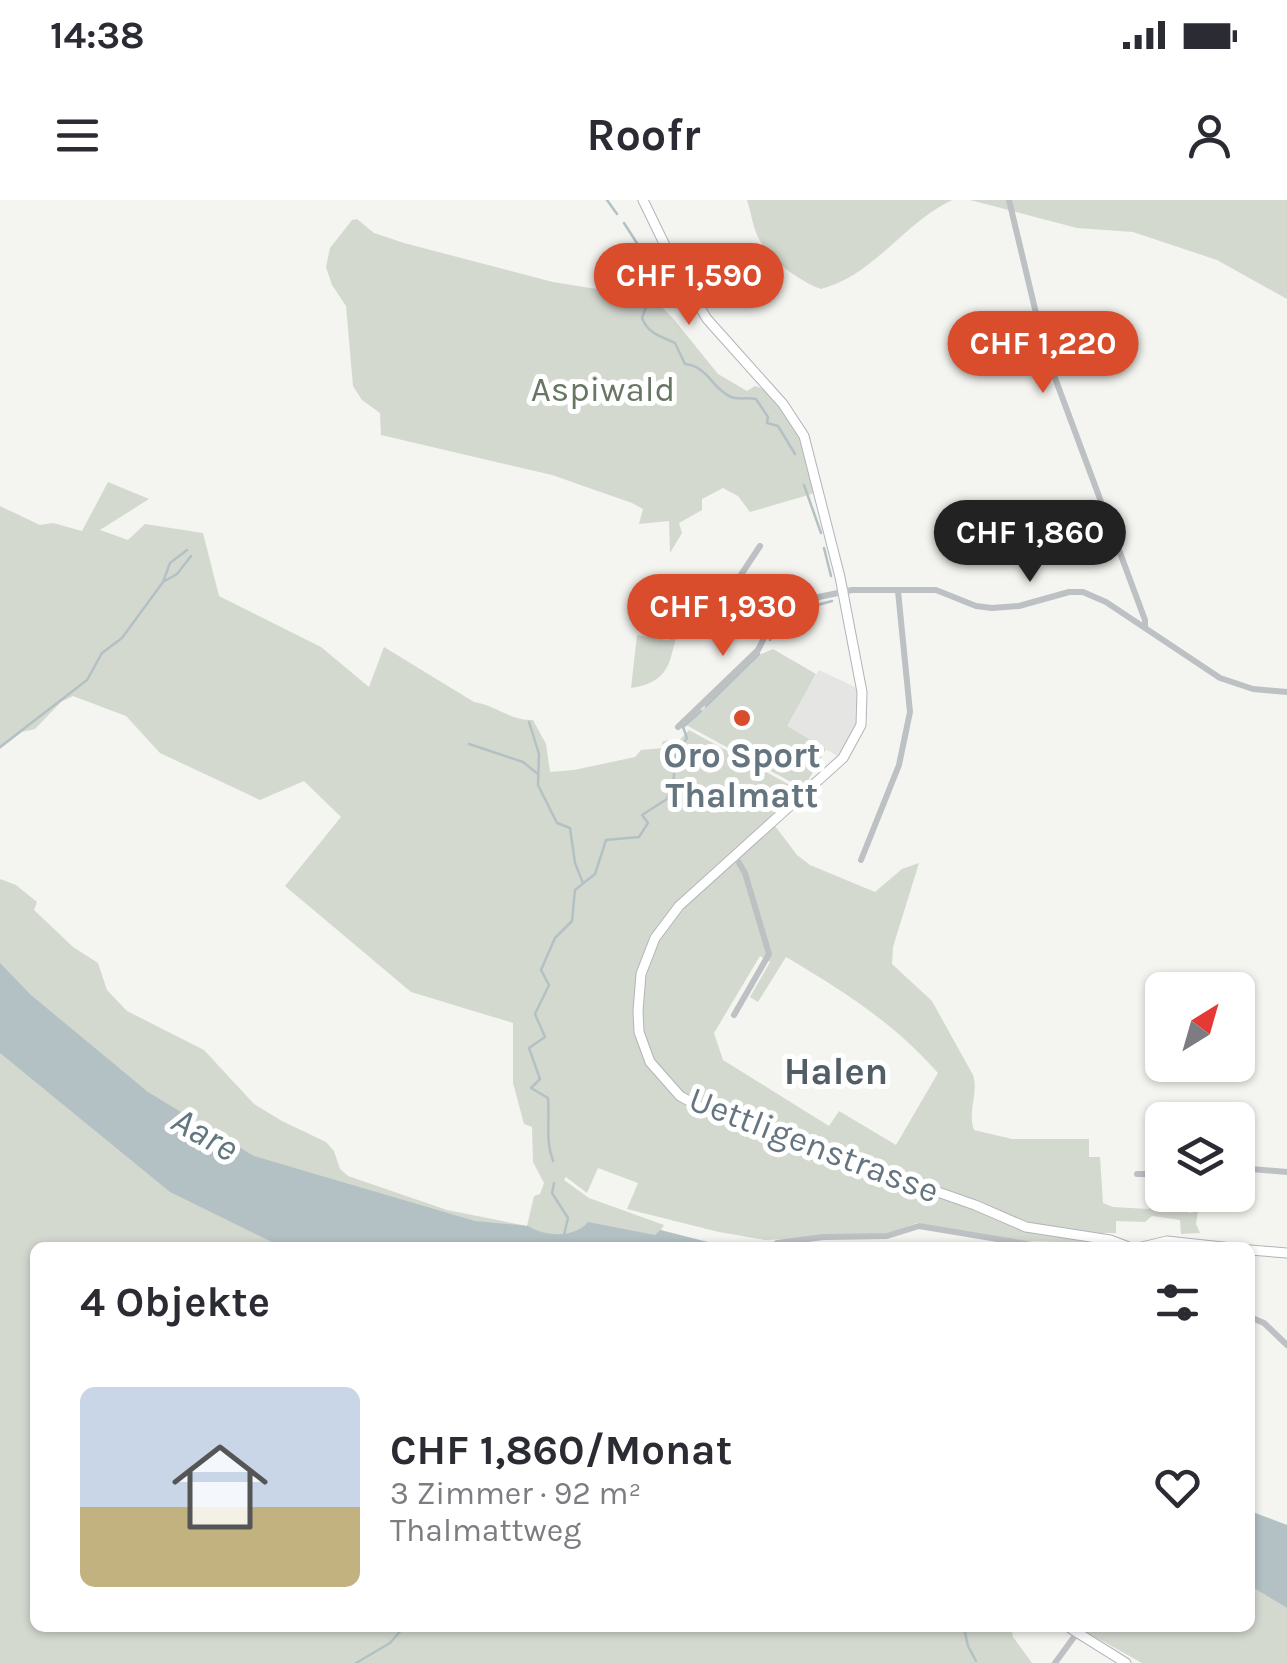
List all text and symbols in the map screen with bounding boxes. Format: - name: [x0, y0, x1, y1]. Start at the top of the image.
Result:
- text: 14:38: [50, 13, 145, 58]
- icon: menu: [50, 108, 105, 163]
- icon: person: [1182, 108, 1237, 163]
- text: Roofr: [586, 109, 701, 161]
- pin: CHF 1,590: [575, 243, 803, 328]
- text: CHF 1,590: [616, 257, 762, 294]
- pin: CHF 1,220: [929, 311, 1157, 396]
- text: CHF 1,220: [970, 325, 1116, 362]
- park label: Aspiwald: [531, 369, 675, 410]
- pin: CHF 1,860: [916, 500, 1144, 585]
- text: CHF 1,860: [956, 514, 1104, 551]
- pin: CHF 1,930: [609, 574, 837, 659]
- text: CHF 1,930: [649, 588, 797, 625]
- marker: Oro Sport Thalmatt: [731, 707, 753, 729]
- place label: Oro Sport Thalmatt: [663, 735, 821, 816]
- north arrow: [1145, 972, 1255, 1082]
- map controls: [1145, 972, 1255, 1212]
- district label: Halen: [784, 1049, 888, 1094]
- street label: Uettligenstrasse: [683, 1078, 945, 1212]
- water label: Aare: [164, 1097, 246, 1171]
- button: layers: [1145, 1102, 1255, 1212]
- icon: filters: [1150, 1275, 1205, 1330]
- text: 4 Objekte: [80, 1277, 270, 1327]
- text: CHF 1,860/Monat: [390, 1425, 732, 1475]
- icon: home: [160, 1427, 280, 1547]
- icon: heart: [1150, 1460, 1205, 1515]
- text: 3 Zimmer · 92 m²: [390, 1475, 641, 1512]
- text: Thalmattweg: [390, 1512, 581, 1549]

